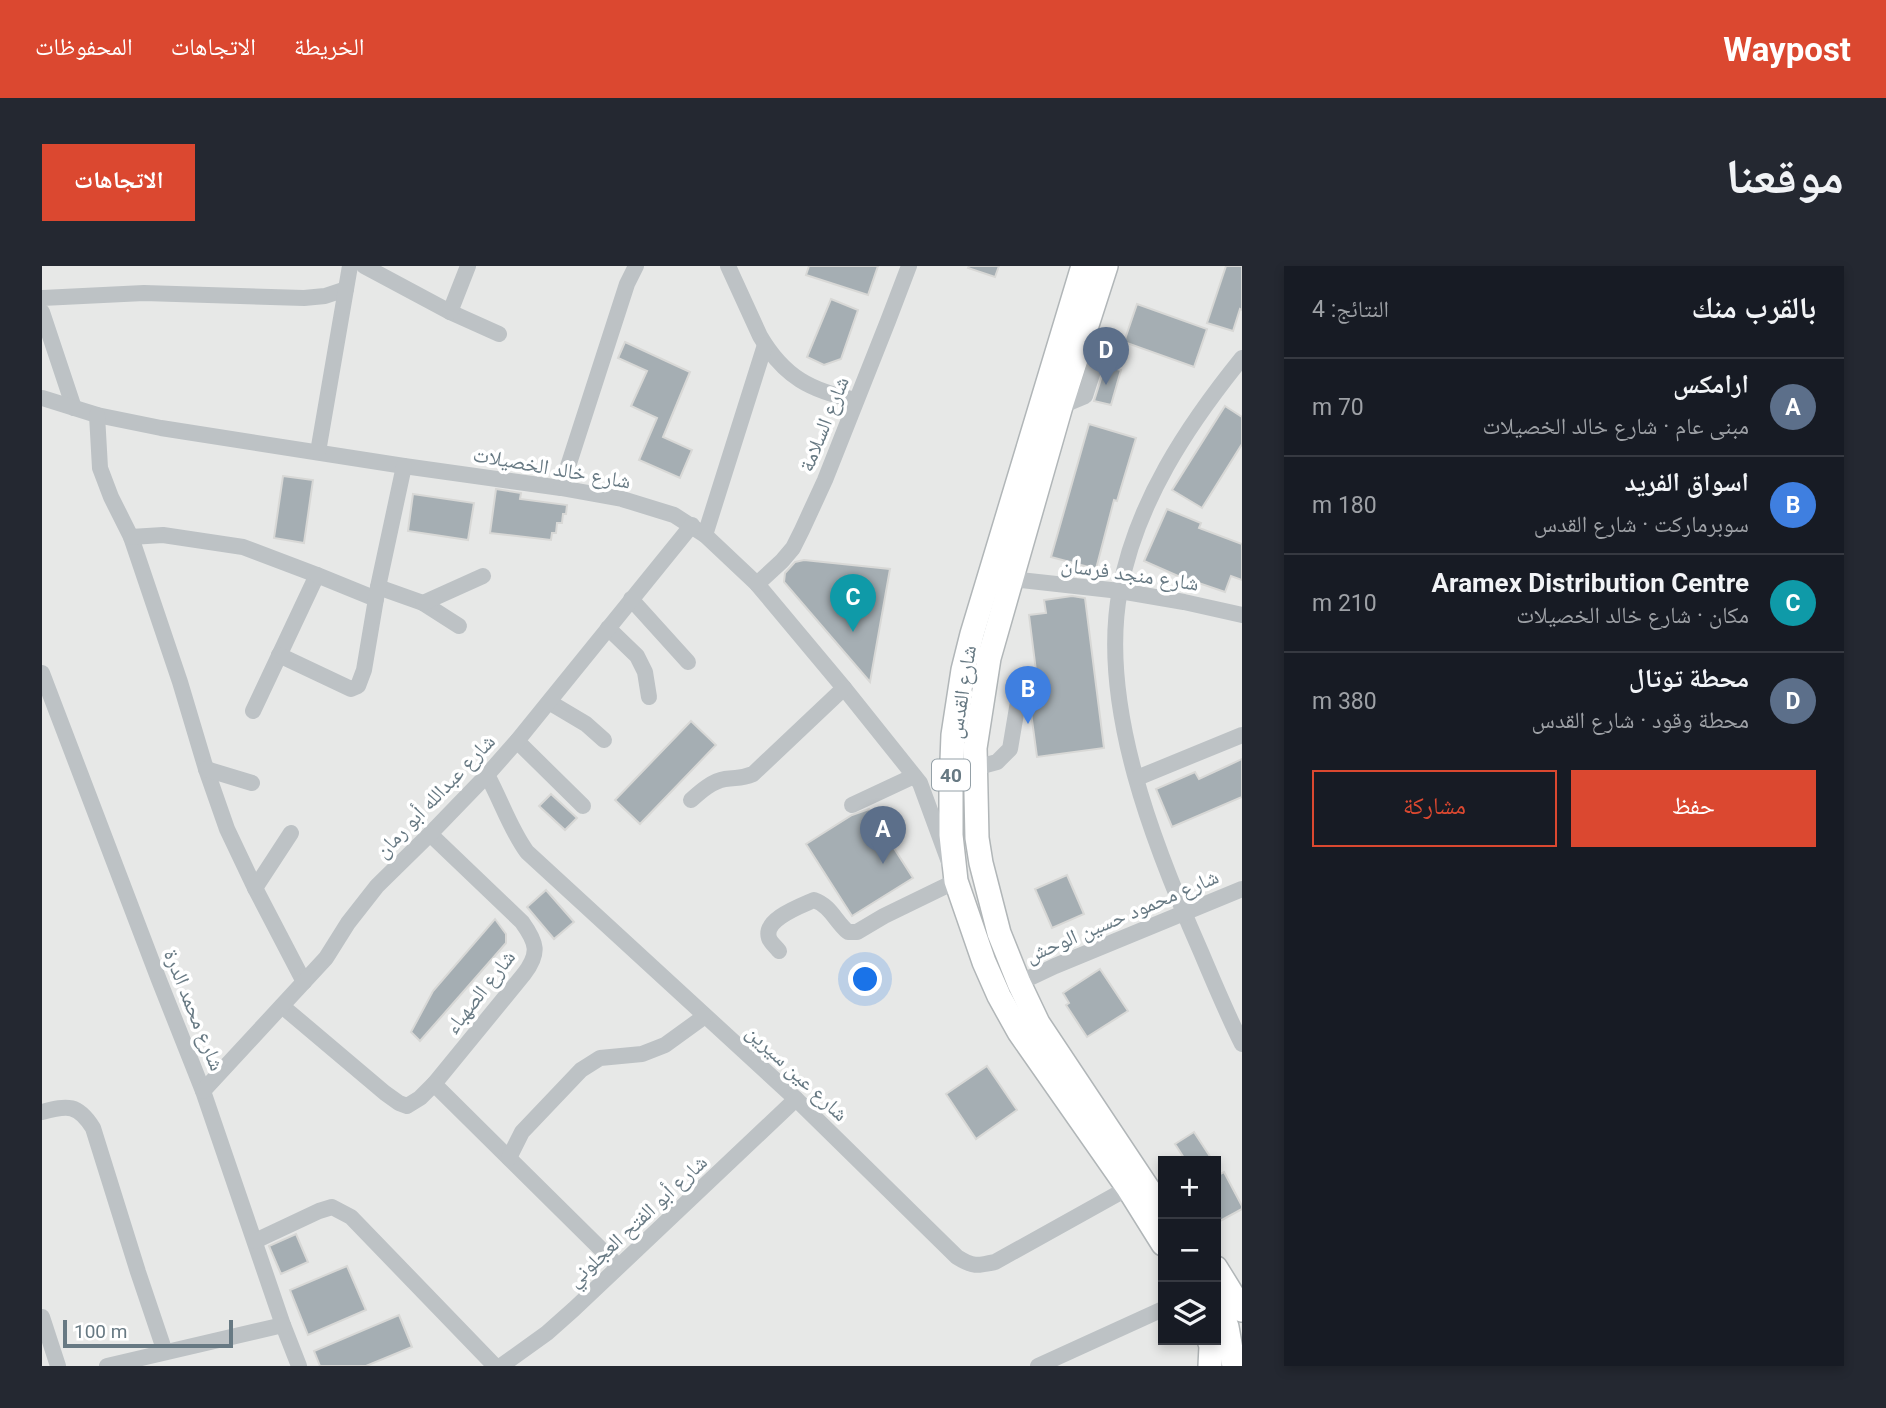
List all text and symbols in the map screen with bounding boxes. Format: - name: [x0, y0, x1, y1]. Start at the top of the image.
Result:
- text: Waypost: [1723, 30, 1851, 69]
- text: المحفوظات: [35, 33, 133, 61]
- text: الاتجاهات: [171, 33, 256, 61]
- text: الخريطة: [294, 33, 365, 61]
- button: الاتجاهات: [42, 144, 195, 221]
- text: موقعنا: [1726, 148, 1844, 205]
- text: بالقرب منك: [1691, 290, 1816, 325]
- text: النتائج: 4: [1312, 296, 1389, 323]
- pin: D: [1083, 327, 1129, 385]
- text: ارامكس: [1673, 369, 1749, 399]
- street label: شارع السلامة: [794, 373, 855, 475]
- text: 70 m: [1312, 394, 1364, 421]
- text: A: [1785, 394, 1801, 421]
- text: مبنى عام · شارع خالد الخصيلات: [1482, 413, 1749, 440]
- street label: شارع خالد الخصيلات: [471, 442, 633, 495]
- text: اسواق الفريد: [1624, 467, 1749, 497]
- text: 180 m: [1312, 492, 1377, 519]
- text: B: [1786, 492, 1800, 519]
- text: سوبرماركت · شارع القدس: [1534, 511, 1749, 538]
- street label: شارع منجد فرسان: [1059, 552, 1200, 597]
- text: Aramex Distribution Centre: [1432, 568, 1749, 598]
- pin: C: [830, 574, 876, 632]
- text: 210 m: [1312, 590, 1377, 617]
- text: C: [1785, 590, 1801, 617]
- text: مكان · شارع خالد الخصيلات: [1516, 602, 1749, 629]
- street label: شارع القدس: [943, 644, 982, 740]
- text: محطة توتال: [1629, 663, 1749, 693]
- pin: B: [1005, 666, 1051, 724]
- text: 380 m: [1312, 688, 1377, 715]
- text: D: [1786, 688, 1800, 715]
- text: محطة وقود · شارع القدس: [1532, 707, 1749, 734]
- street label: شارع عبدالله أبو رمان: [370, 729, 501, 863]
- road number: 40: [932, 760, 970, 790]
- button: مشاركة: [1312, 770, 1557, 847]
- button: حفظ: [1571, 770, 1816, 847]
- pin: A: [860, 806, 906, 864]
- street label: شارع محمود حسين الوحش: [1022, 864, 1223, 968]
- street label: شارع الصهباء: [440, 945, 521, 1039]
- street label: شارع محمد الدرة: [158, 946, 229, 1074]
- your location: [848, 962, 882, 996]
- street label: شارع عين سيرين: [741, 1020, 853, 1127]
- street label: شارع أبو الفتح العجلوني: [562, 1149, 715, 1295]
- map controls: [1158, 1156, 1221, 1345]
- button: +: [1158, 1156, 1221, 1219]
- button: −: [1158, 1219, 1221, 1282]
- button: layers: [1158, 1282, 1221, 1345]
- scale bar: [63, 1317, 233, 1349]
- text: 100 m: [74, 1320, 127, 1343]

